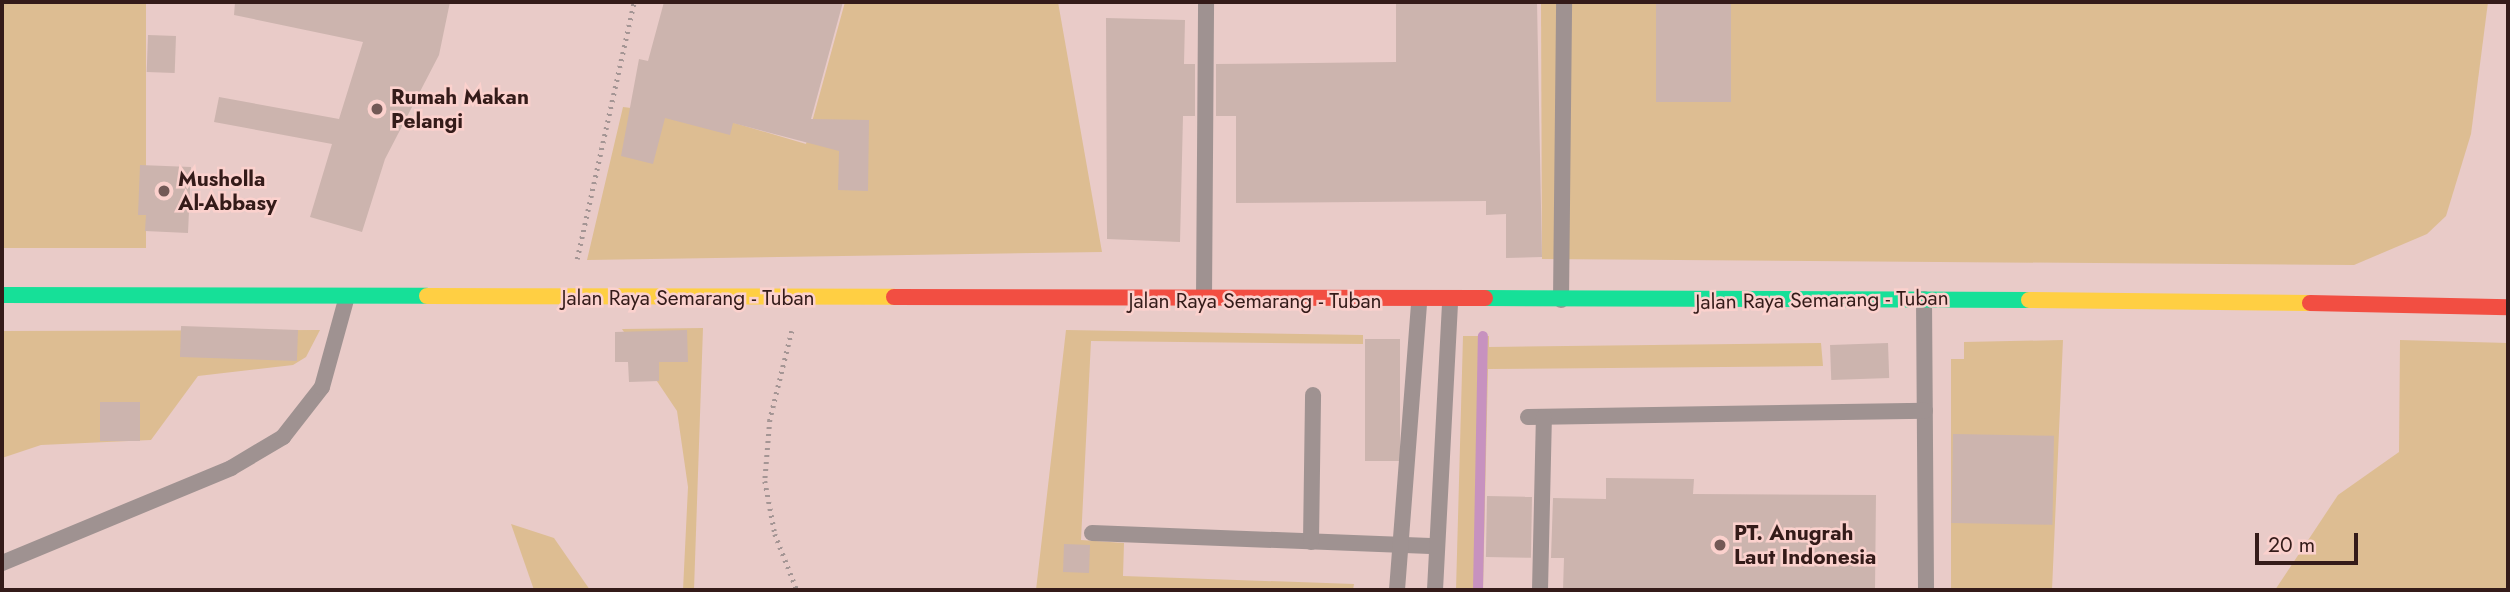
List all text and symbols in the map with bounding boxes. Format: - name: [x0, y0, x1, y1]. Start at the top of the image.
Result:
- place label: Rumah Makan Pelangi: [391, 84, 529, 134]
- marker: Rumah Makan Pelangi: [369, 101, 385, 117]
- place label: Musholla Al-Abbasy: [178, 166, 277, 216]
- marker: Musholla Al-Abbasy: [156, 183, 172, 199]
- street label: Jalan Raya Semarang - Tuban: [561, 285, 815, 311]
- street label: Jalan Raya Semarang - Tuban: [1695, 285, 1949, 315]
- street label: Jalan Raya Semarang - Tuban: [1128, 288, 1382, 314]
- scale bar: [2258, 518, 2361, 562]
- place label: PT. Anugrah Laut Indonesia: [1734, 520, 1876, 570]
- text: 20 m: [2268, 530, 2315, 560]
- marker: PT. Anugrah Laut Indonesia: [1712, 537, 1728, 553]

